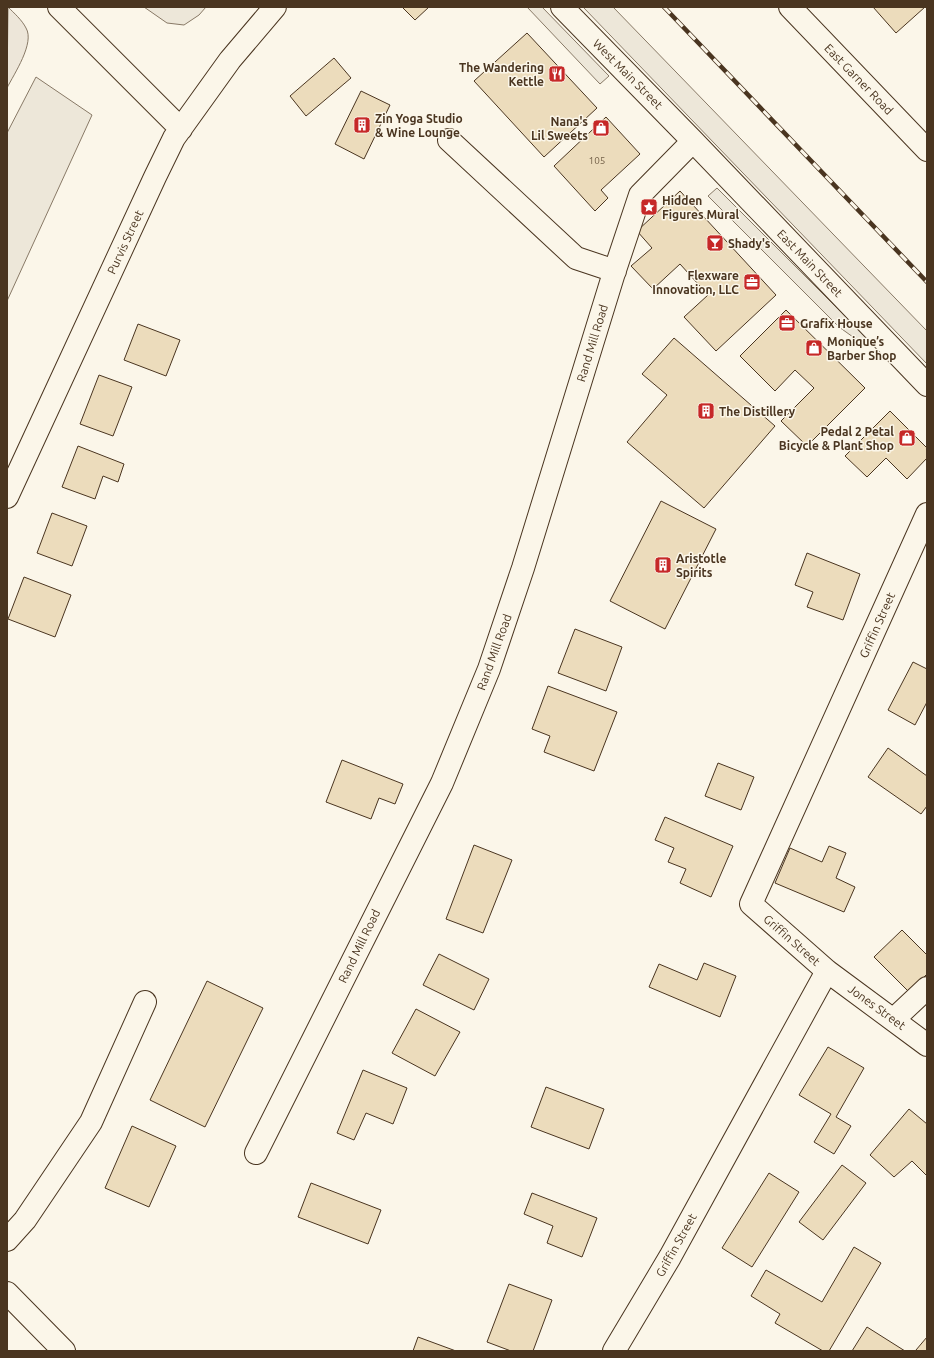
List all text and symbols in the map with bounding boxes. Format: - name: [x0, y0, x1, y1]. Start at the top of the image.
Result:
- street label: West Main Street: [591, 37, 666, 112]
- street label: East Garner Road: [822, 41, 896, 117]
- place label: The Wandering Kettle: [459, 61, 544, 88]
- restaurant icon: The Wandering Kettle: [547, 64, 567, 84]
- place label: Zin Yoga Studio & Wine Lounge: [375, 112, 463, 139]
- building icon: Zin Yoga Studio & Wine Lounge: [352, 115, 372, 135]
- place label: Nana's Lil Sweets: [531, 115, 588, 142]
- shop icon: Nana's Lil Sweets: [591, 118, 611, 138]
- house number: 105: [589, 155, 605, 166]
- place label: Hidden Figures Mural: [662, 194, 739, 221]
- place icon: Hidden Figures Mural: [639, 197, 659, 217]
- street label: Purvis Street: [105, 208, 146, 276]
- street label: East Main Street: [775, 227, 845, 299]
- bar icon: Shady's: [705, 233, 725, 253]
- place label: Shady's: [728, 237, 771, 250]
- place label: Flexware Innovation, LLC: [652, 269, 739, 296]
- office icon: Flexware Innovation, LLC: [742, 272, 762, 292]
- street label: Rand Mill Road: [574, 303, 610, 383]
- office icon: Grafix House: [777, 313, 797, 333]
- place label: Grafix House: [800, 317, 873, 330]
- place label: Monique’s Barber Shop: [827, 335, 897, 362]
- shop icon: Monique’s Barber Shop: [804, 338, 824, 358]
- building icon: The Distillery: [696, 401, 716, 421]
- place label: The Distillery: [719, 405, 796, 418]
- place label: Pedal 2 Petal Bicycle & Plant Shop: [779, 425, 894, 452]
- shop icon: Pedal 2 Petal Bicycle & Plant Shop: [897, 428, 917, 448]
- place label: Aristotle Spirits: [676, 552, 726, 579]
- building icon: Aristotle Spirits: [653, 555, 673, 575]
- street label: Griffin Street: [857, 590, 897, 660]
- street label: Rand Mill Road: [474, 612, 514, 692]
- street label: Rand Mill Road: [336, 907, 382, 985]
- street label: Griffin Street: [761, 912, 823, 968]
- street label: Jones Street: [846, 982, 908, 1032]
- street label: Griffin Street: [653, 1211, 699, 1279]

